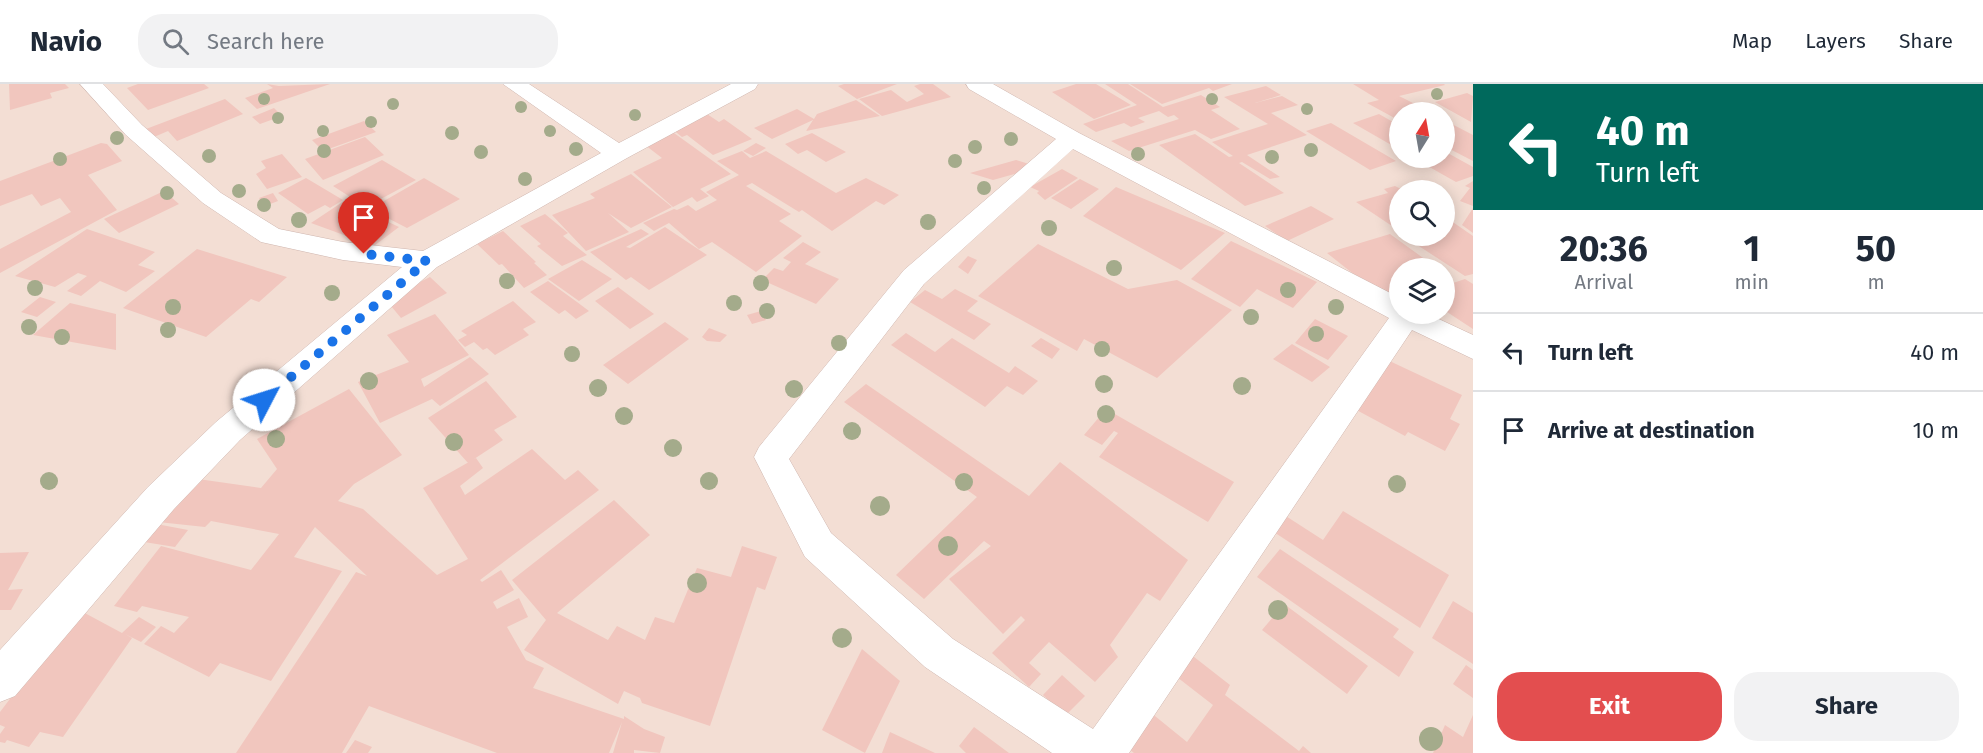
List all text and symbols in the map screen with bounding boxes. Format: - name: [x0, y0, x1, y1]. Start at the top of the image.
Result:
- search box: [138, 14, 558, 68]
- text: Navio: [30, 25, 102, 58]
- icon: search: [159, 25, 192, 58]
- text: Search here: [207, 28, 325, 55]
- text: Map: [1732, 28, 1772, 54]
- text: Layers: [1805, 28, 1866, 54]
- text: Share: [1899, 28, 1953, 54]
- north arrow: [1389, 102, 1455, 168]
- map controls: [1389, 102, 1455, 324]
- text: 40 m: [1596, 106, 1690, 156]
- icon: left: [1497, 108, 1575, 186]
- text: Turn left: [1596, 157, 1699, 189]
- button: search: [1389, 180, 1455, 246]
- pin: [338, 192, 389, 254]
- icon: arrive: [347, 201, 380, 234]
- text: 20:36: [1560, 227, 1648, 271]
- text: 1: [1743, 227, 1760, 271]
- text: 50: [1856, 227, 1896, 271]
- button: layers: [1389, 258, 1455, 324]
- text: Arrival: [1574, 270, 1633, 294]
- text: min: [1735, 270, 1769, 294]
- text: m: [1867, 270, 1885, 294]
- icon: left: [1497, 336, 1530, 369]
- text: Turn left: [1548, 339, 1633, 366]
- text: 40 m: [1910, 339, 1959, 366]
- position arrow: [232, 368, 296, 432]
- icon: arrive: [1497, 414, 1530, 447]
- text: Arrive at destination: [1548, 417, 1755, 444]
- text: 10 m: [1913, 417, 1959, 444]
- button: Exit: [1497, 672, 1722, 741]
- button: Share: [1734, 672, 1959, 741]

